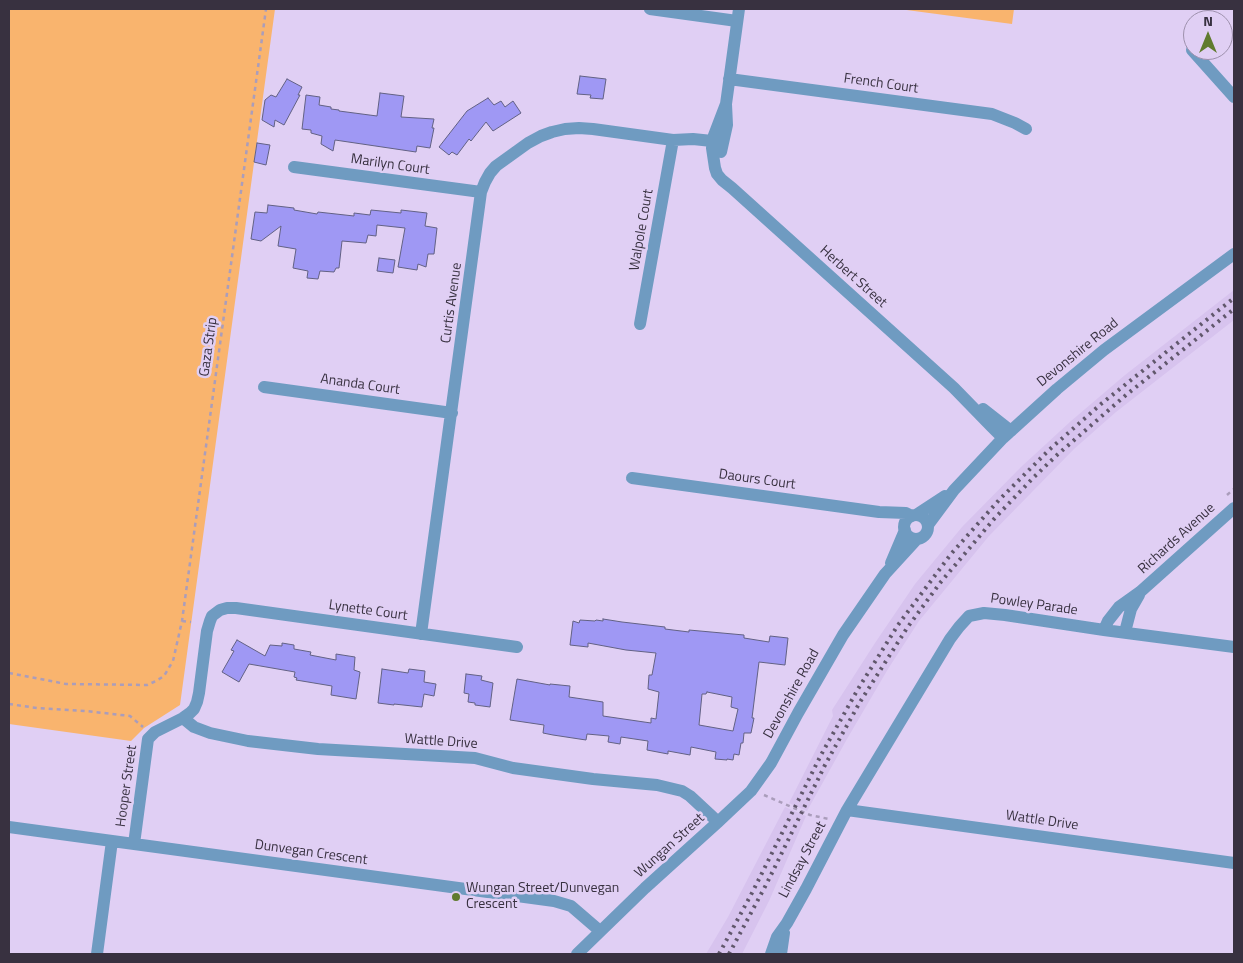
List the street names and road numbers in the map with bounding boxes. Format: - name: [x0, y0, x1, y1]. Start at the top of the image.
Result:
- street label: French Court: [843, 70, 919, 98]
- street label: Marilyn Court: [350, 151, 430, 179]
- street label: Walpole Court: [627, 188, 657, 272]
- street label: Herbert Street: [816, 242, 890, 312]
- street label: Curtis Avenue: [438, 262, 466, 344]
- street label: Devonshire Road: [1034, 315, 1122, 391]
- street label: Gaza Strip: [197, 316, 221, 378]
- street label: Ananda Court: [319, 371, 401, 399]
- street label: Daours Court: [718, 466, 796, 494]
- street label: Richards Avenue: [1135, 500, 1219, 578]
- street label: Powley Parade: [989, 591, 1079, 619]
- street label: Lynette Court: [328, 597, 408, 625]
- street label: Devonshire Road: [760, 646, 824, 742]
- street label: Wattle Drive: [404, 731, 478, 753]
- street label: Hooper Street: [113, 744, 141, 828]
- street label: Wattle Drive: [1005, 808, 1079, 834]
- street label: Wungan Street: [632, 810, 708, 882]
- street label: Lindsay Street: [776, 819, 830, 901]
- street label: Dunvegan Crescent: [254, 837, 368, 869]

